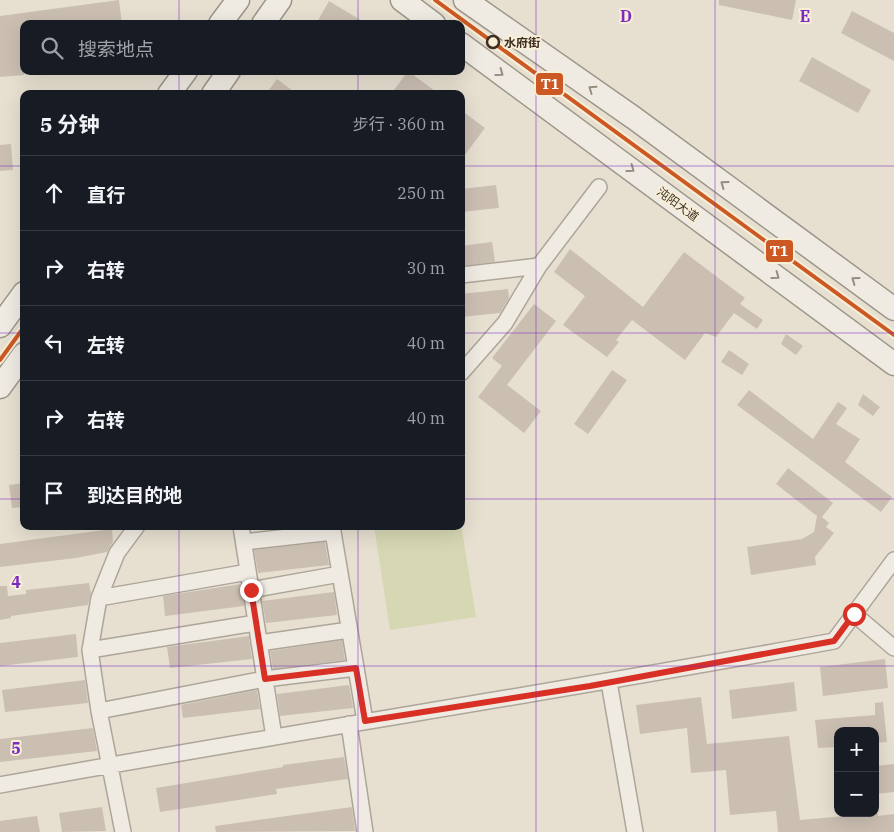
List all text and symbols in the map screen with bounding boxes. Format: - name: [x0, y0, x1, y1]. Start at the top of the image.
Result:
- text: D: [620, 6, 632, 26]
- text: E: [800, 6, 810, 26]
- search box: [20, 20, 465, 75]
- icon: search: [38, 34, 66, 62]
- marker: 水府街: [486, 35, 500, 49]
- place label: 水府街: [504, 35, 540, 50]
- text: 搜索地点: [78, 37, 154, 61]
- one-way arrow: [495, 67, 504, 76]
- line badge: T1: [535, 72, 564, 96]
- text: T1: [541, 75, 559, 93]
- one-way arrow: [588, 86, 598, 95]
- text: 5 分钟: [40, 110, 99, 138]
- text: 步行 · 360 m: [353, 114, 445, 134]
- one-way arrow: [625, 164, 634, 172]
- icon: ahead: [40, 179, 68, 207]
- one-way arrow: [720, 181, 730, 190]
- text: 直行: [87, 183, 125, 207]
- text: 250 m: [397, 183, 445, 203]
- street label: 沌阳大道: [654, 184, 702, 224]
- line badge: T1: [765, 239, 794, 263]
- text: T1: [770, 242, 788, 260]
- icon: right: [40, 254, 68, 282]
- text: 右转: [87, 258, 125, 282]
- text: 30 m: [407, 258, 445, 278]
- one-way arrow: [770, 271, 779, 279]
- one-way arrow: [851, 277, 861, 286]
- icon: left: [40, 329, 68, 357]
- text: 左转: [87, 333, 125, 357]
- text: 40 m: [407, 333, 445, 353]
- icon: right: [40, 404, 68, 432]
- text: 右转: [87, 408, 125, 432]
- text: 40 m: [407, 408, 445, 428]
- icon: arrive: [40, 479, 68, 507]
- text: 到达目的地: [87, 483, 182, 507]
- text: 4: [11, 572, 21, 592]
- route end: [240, 579, 263, 602]
- route start: [843, 603, 866, 626]
- map controls: [834, 727, 879, 817]
- button: +: [834, 727, 879, 772]
- text: 5: [11, 738, 21, 758]
- button: −: [834, 772, 879, 817]

